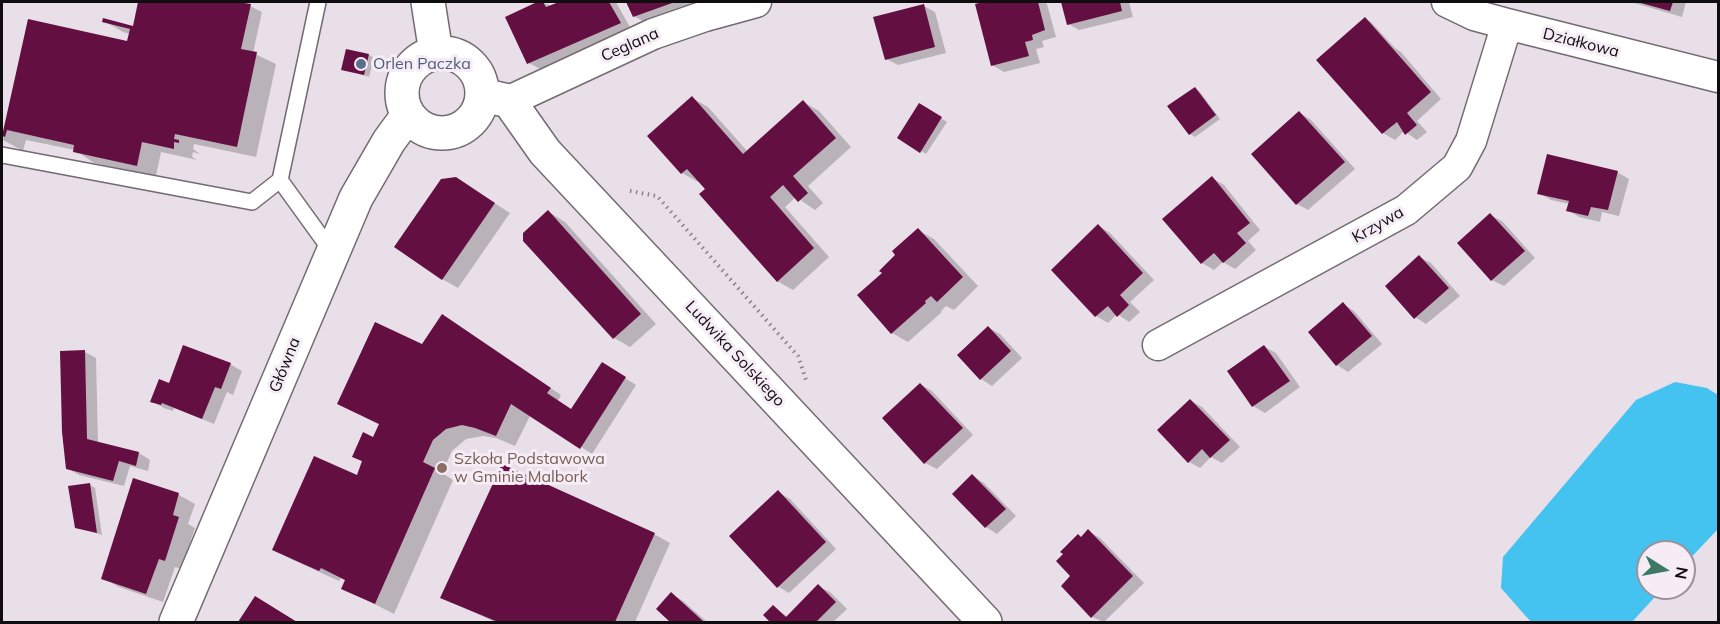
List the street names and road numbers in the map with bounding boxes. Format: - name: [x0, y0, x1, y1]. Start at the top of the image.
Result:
- street label: Ceglana: [598, 24, 662, 66]
- street label: Działkowa: [1541, 24, 1621, 62]
- street label: Krzywa: [1349, 203, 1407, 247]
- street label: Ludwika Solskiego: [681, 297, 789, 411]
- street label: Główna: [265, 335, 305, 395]

